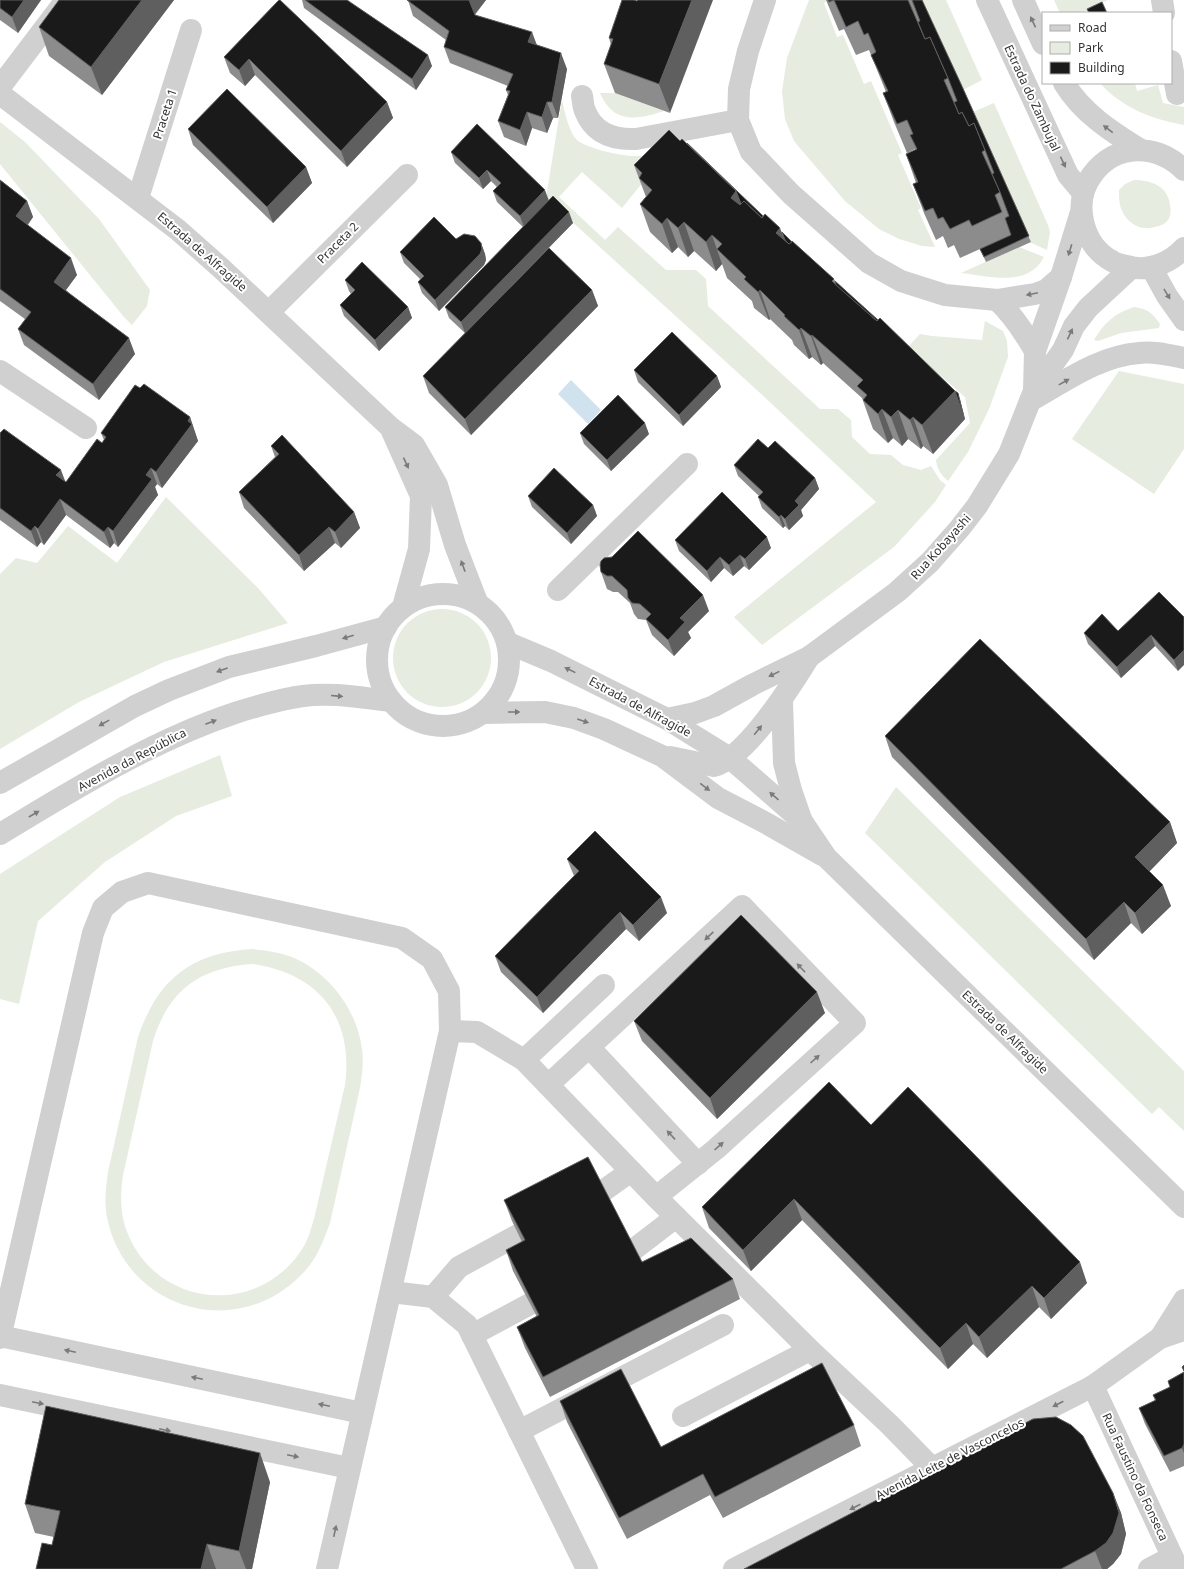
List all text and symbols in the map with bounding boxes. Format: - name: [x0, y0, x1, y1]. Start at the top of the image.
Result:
- legend: [1042, 12, 1172, 84]
- one-way arrow: [1030, 16, 1036, 28]
- text: Road: [1078, 19, 1107, 36]
- text: Park: [1078, 39, 1104, 56]
- street label: Estrada do Zambujal: [1000, 42, 1065, 154]
- text: Building: [1078, 59, 1125, 76]
- street label: Praceta 1: [148, 86, 181, 141]
- one-way arrow: [1102, 125, 1113, 133]
- one-way arrow: [1060, 157, 1066, 168]
- street label: Estrada de Alfragide: [154, 208, 251, 295]
- street label: Praceta 2: [313, 218, 362, 267]
- one-way arrow: [1067, 244, 1073, 256]
- one-way arrow: [1163, 288, 1170, 300]
- one-way arrow: [1025, 292, 1038, 298]
- one-way arrow: [1067, 329, 1073, 340]
- one-way arrow: [1058, 379, 1070, 386]
- one-way arrow: [403, 457, 409, 468]
- street label: Rua Kobayashi: [907, 510, 975, 583]
- one-way arrow: [460, 559, 466, 571]
- one-way arrow: [342, 635, 355, 641]
- one-way arrow: [216, 667, 228, 673]
- one-way arrow: [564, 667, 576, 673]
- one-way arrow: [768, 671, 780, 677]
- street label: Estrada de Alfragide: [586, 672, 695, 741]
- one-way arrow: [331, 692, 343, 699]
- one-way arrow: [508, 709, 520, 716]
- one-way arrow: [205, 718, 217, 724]
- one-way arrow: [577, 718, 589, 724]
- one-way arrow: [98, 720, 110, 726]
- street label: Avenida da República: [75, 724, 189, 795]
- one-way arrow: [753, 725, 762, 736]
- one-way arrow: [699, 783, 710, 792]
- one-way arrow: [769, 792, 779, 801]
- one-way arrow: [28, 810, 40, 817]
- one-way arrow: [704, 932, 715, 941]
- one-way arrow: [796, 963, 806, 973]
- street label: Estrada de Alfragide: [959, 986, 1052, 1077]
- one-way arrow: [810, 1054, 820, 1064]
- one-way arrow: [667, 1131, 676, 1140]
- one-way arrow: [714, 1141, 724, 1151]
- one-way arrow: [64, 1347, 76, 1353]
- one-way arrow: [191, 1374, 203, 1380]
- one-way arrow: [32, 1401, 44, 1407]
- one-way arrow: [318, 1401, 330, 1407]
- one-way arrow: [1052, 1401, 1064, 1407]
- street label: Rua Faustino da Fonseca: [1098, 1410, 1173, 1543]
- street label: Avenida Leite de Vasconcelos: [873, 1414, 1027, 1503]
- one-way arrow: [159, 1427, 172, 1433]
- one-way arrow: [287, 1454, 299, 1460]
- one-way arrow: [849, 1504, 861, 1510]
- one-way arrow: [333, 1525, 339, 1537]

